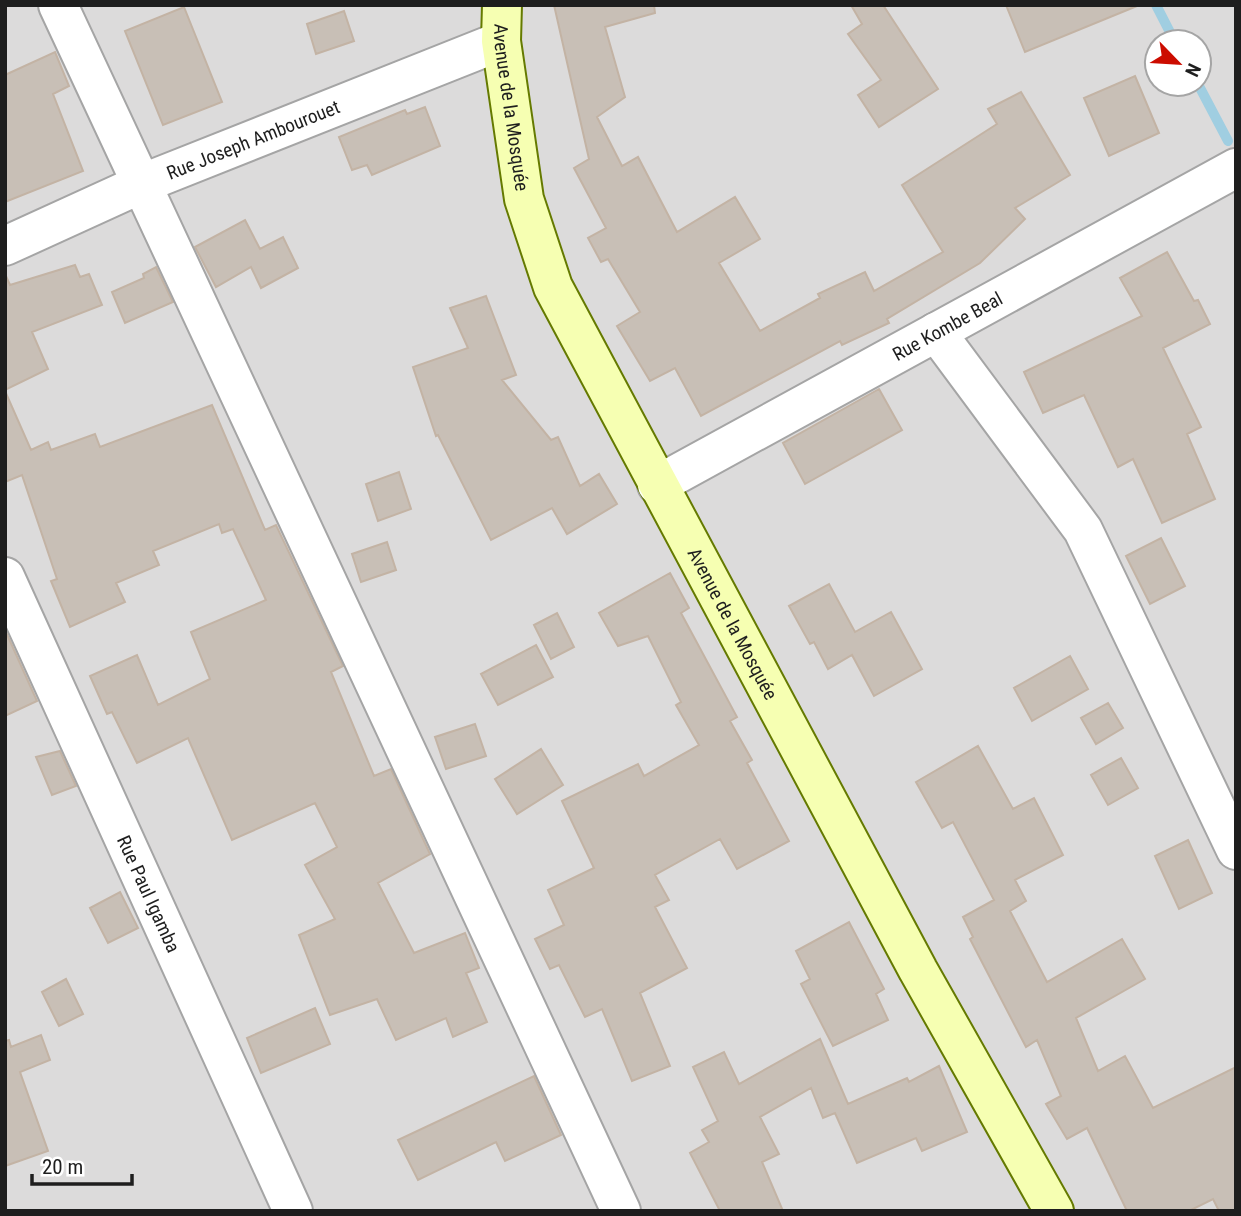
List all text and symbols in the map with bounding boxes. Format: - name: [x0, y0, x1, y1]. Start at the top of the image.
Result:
- street label: Avenue de la Mosquée: [489, 23, 534, 193]
- north arrow: [1143, 28, 1213, 98]
- text: N: [1180, 60, 1206, 80]
- street label: Rue Joseph Ambourouet: [163, 95, 343, 185]
- street label: Rue Kombe Beal: [889, 287, 1007, 366]
- street label: Avenue de la Mosquée: [683, 544, 782, 704]
- street label: Rue Paul Igamba: [112, 832, 185, 956]
- scale bar: [32, 1142, 131, 1186]
- text: 20 m: [42, 1155, 83, 1179]

